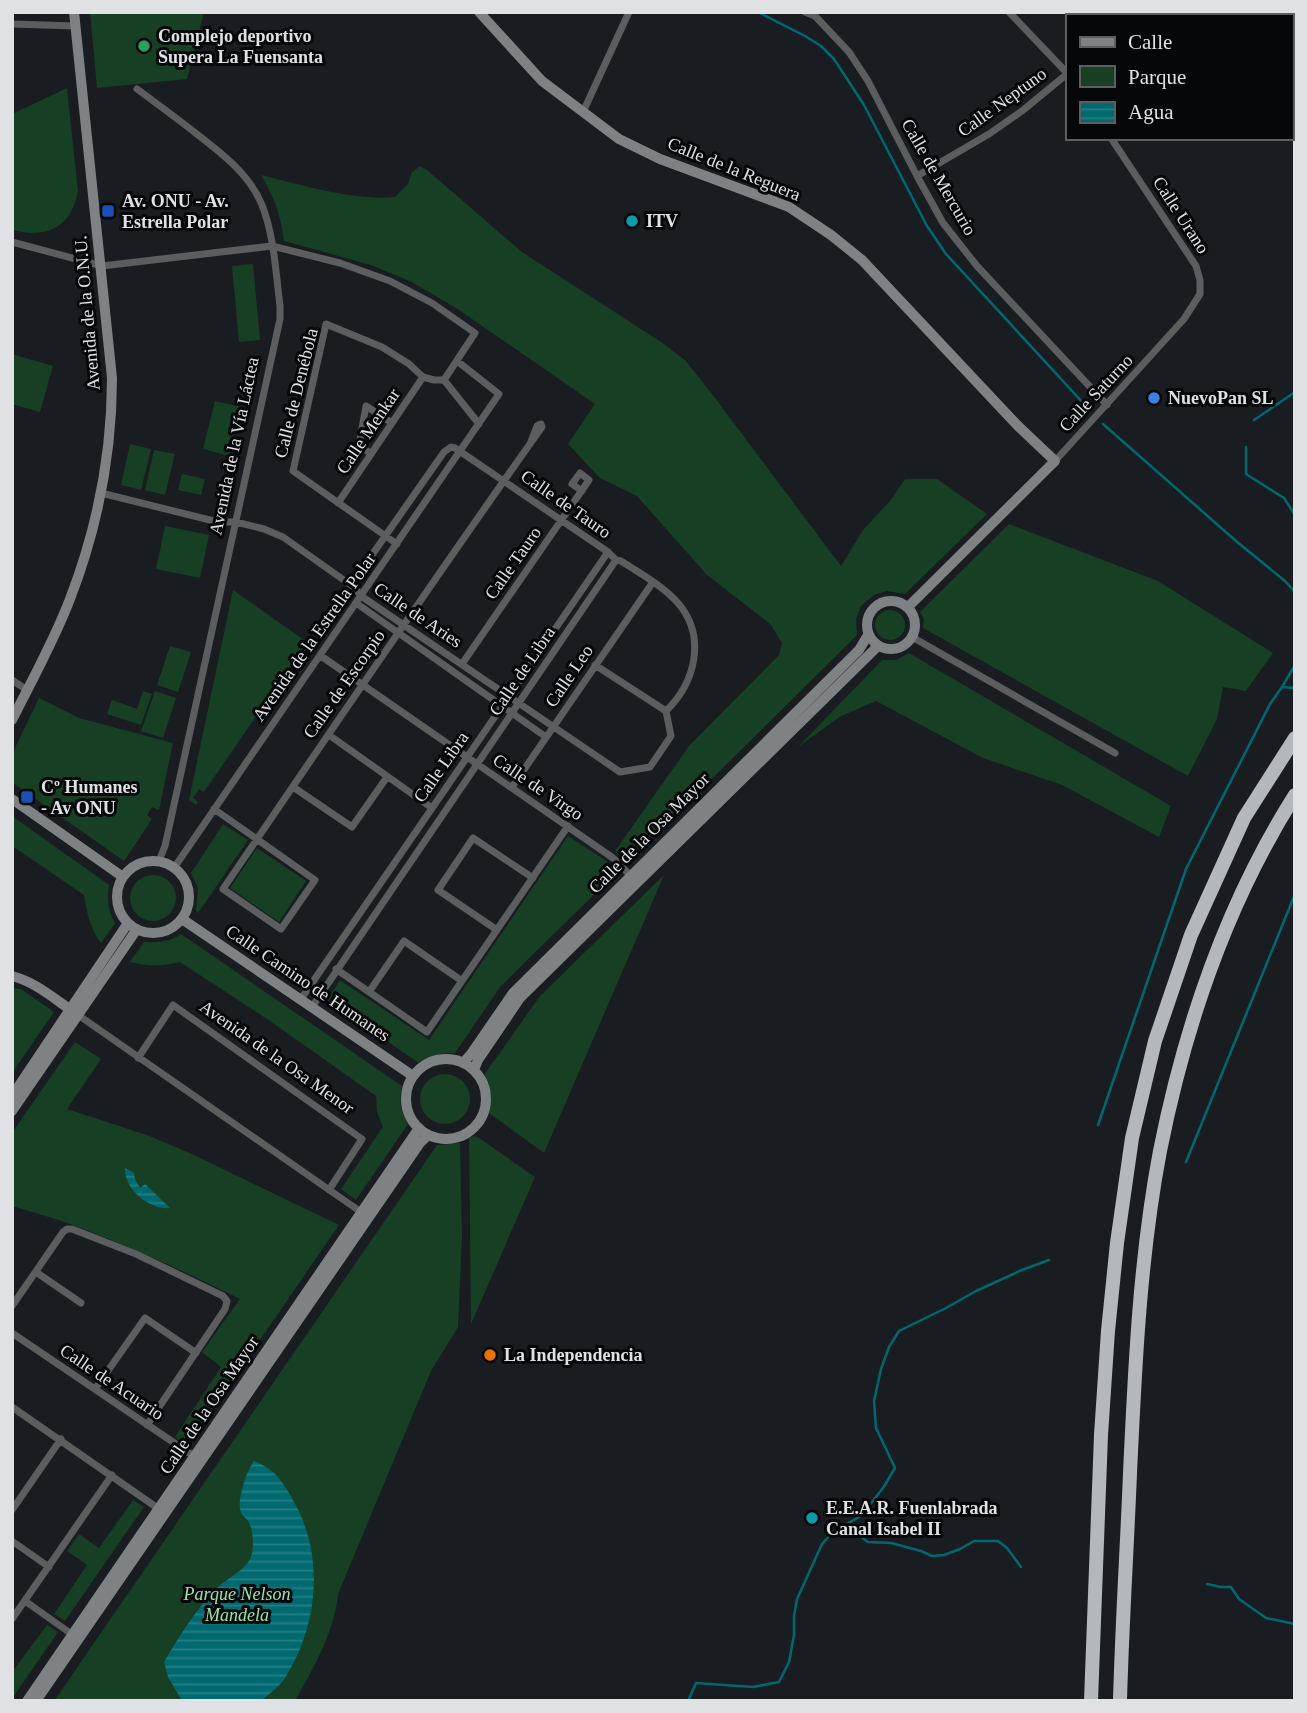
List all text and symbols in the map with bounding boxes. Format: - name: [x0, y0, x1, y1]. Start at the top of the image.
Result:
- legend: [1066, 14, 1293, 140]
- place label: Complejo deportivo Supera La Fuensanta: [158, 26, 323, 67]
- text: Calle: [1128, 30, 1172, 54]
- marker: Complejo deportivo Supera La Fuensanta: [136, 38, 152, 54]
- street label: Calle Neptuno: [954, 63, 1050, 141]
- text: Parque: [1128, 65, 1186, 89]
- text: Agua: [1128, 100, 1174, 124]
- street label: Calle de Mercurio: [898, 115, 980, 239]
- street label: Calle de la Reguera: [665, 133, 803, 205]
- street label: Calle Urano: [1149, 173, 1213, 257]
- place label: Av. ONU - Av. Estrella Polar: [122, 191, 229, 232]
- marker: Av. ONU - Av. Estrella Polar: [100, 203, 116, 219]
- place label: ITV: [646, 211, 678, 231]
- marker: ITV: [624, 213, 640, 229]
- street label: Avenida de la O.N.U.: [70, 235, 104, 391]
- street label: Calle de Denébola: [270, 326, 322, 460]
- street label: Calle Saturno: [1055, 350, 1137, 436]
- street label: Avenida de la Vía Láctea: [205, 355, 263, 537]
- street label: Calle Menkar: [332, 385, 404, 477]
- place label: NuevoPan SL: [1168, 388, 1274, 408]
- marker: NuevoPan SL: [1146, 390, 1162, 406]
- street label: Calle de Tauro: [517, 466, 615, 542]
- street label: Calle Tauro: [481, 523, 545, 603]
- street label: Avenida de la Estrella Polar: [248, 549, 380, 725]
- street label: Calle de Aries: [370, 578, 466, 652]
- street label: Calle de Libra: [485, 623, 559, 719]
- street label: Calle de Escorpio: [299, 626, 389, 742]
- street label: Calle Leo: [541, 641, 597, 711]
- street label: Calle Libra: [409, 728, 473, 806]
- street label: Calle de Virgo: [489, 750, 587, 824]
- street label: Calle de la Osa Mayor: [585, 769, 713, 897]
- place label: Cº Humanes - Av ONU: [41, 777, 137, 818]
- marker: Cº Humanes - Av ONU: [19, 789, 35, 805]
- street label: Calle Camino de Humanes: [222, 921, 394, 1045]
- street label: Avenida de la Osa Menor: [196, 996, 358, 1118]
- street label: Calle de la Osa Mayor: [155, 1332, 263, 1478]
- street label: Calle de Acuario: [56, 1340, 168, 1424]
- place label: La Independencia: [504, 1345, 643, 1365]
- marker: La Independencia: [482, 1347, 498, 1363]
- place label: E.E.A.R. Fuenlabrada Canal Isabel II: [826, 1498, 998, 1539]
- marker: E.E.A.R. Fuenlabrada Canal Isabel II: [804, 1510, 820, 1526]
- park label: Parque Nelson Mandela: [183, 1584, 290, 1625]

